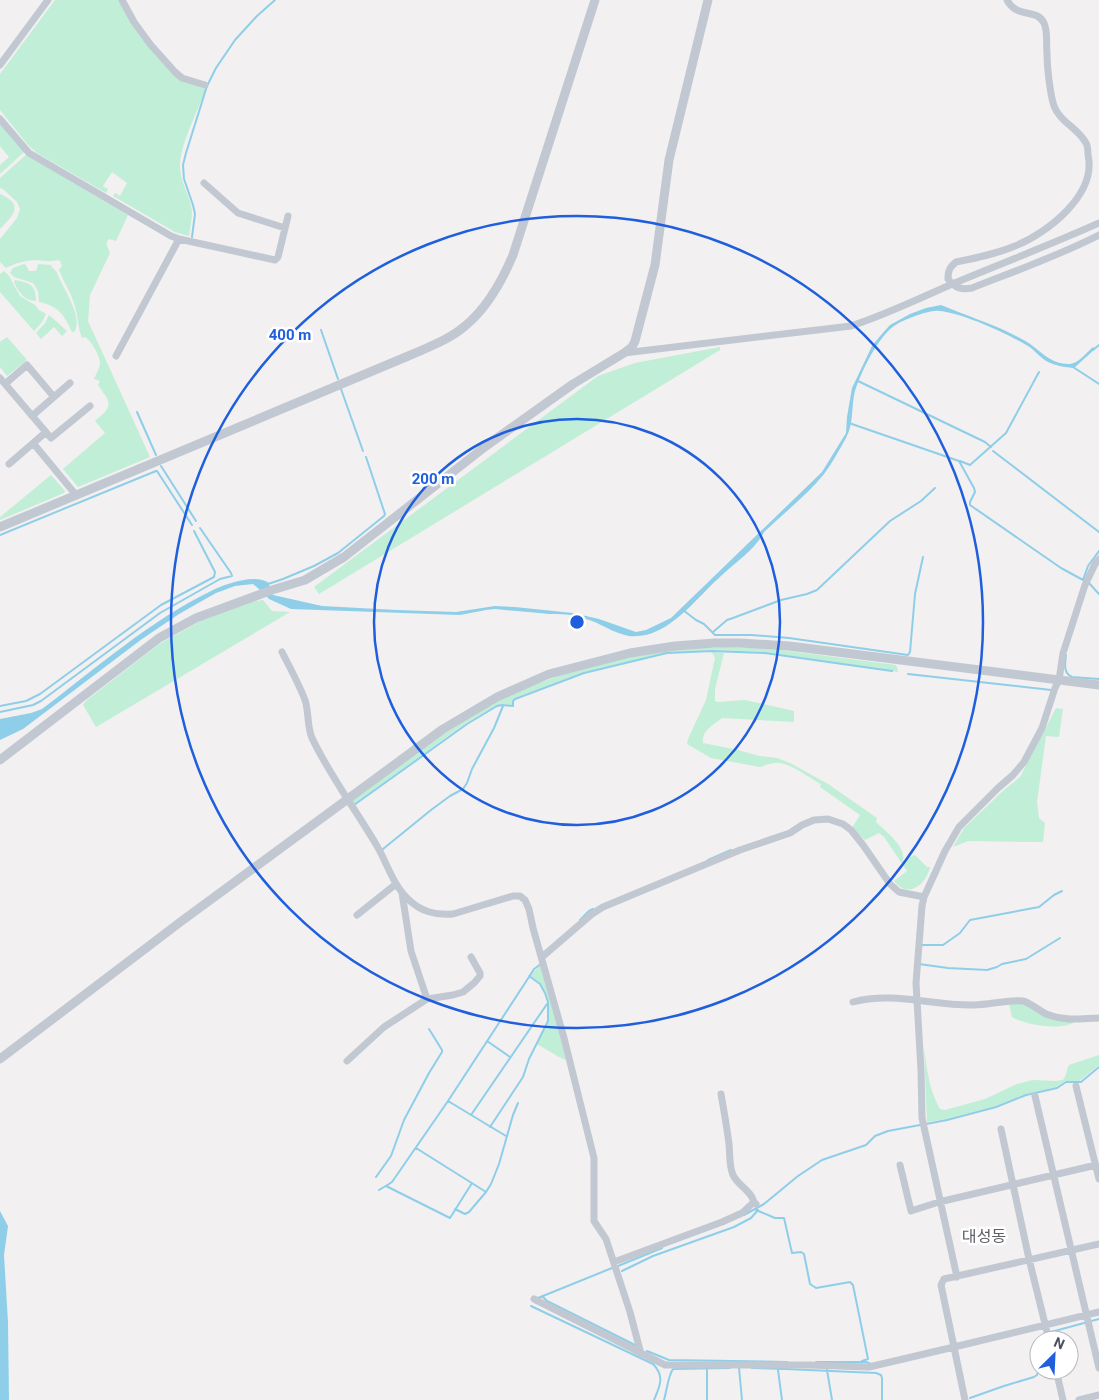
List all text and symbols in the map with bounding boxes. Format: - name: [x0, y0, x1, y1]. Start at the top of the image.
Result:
- text: 400 m: [269, 326, 311, 344]
- text: 200 m: [412, 470, 454, 488]
- centre of rings: [568, 613, 586, 631]
- district label: 대성동: [962, 1227, 1006, 1246]
- north arrow: [1029, 1330, 1079, 1380]
- text: N: [1052, 1334, 1067, 1352]

